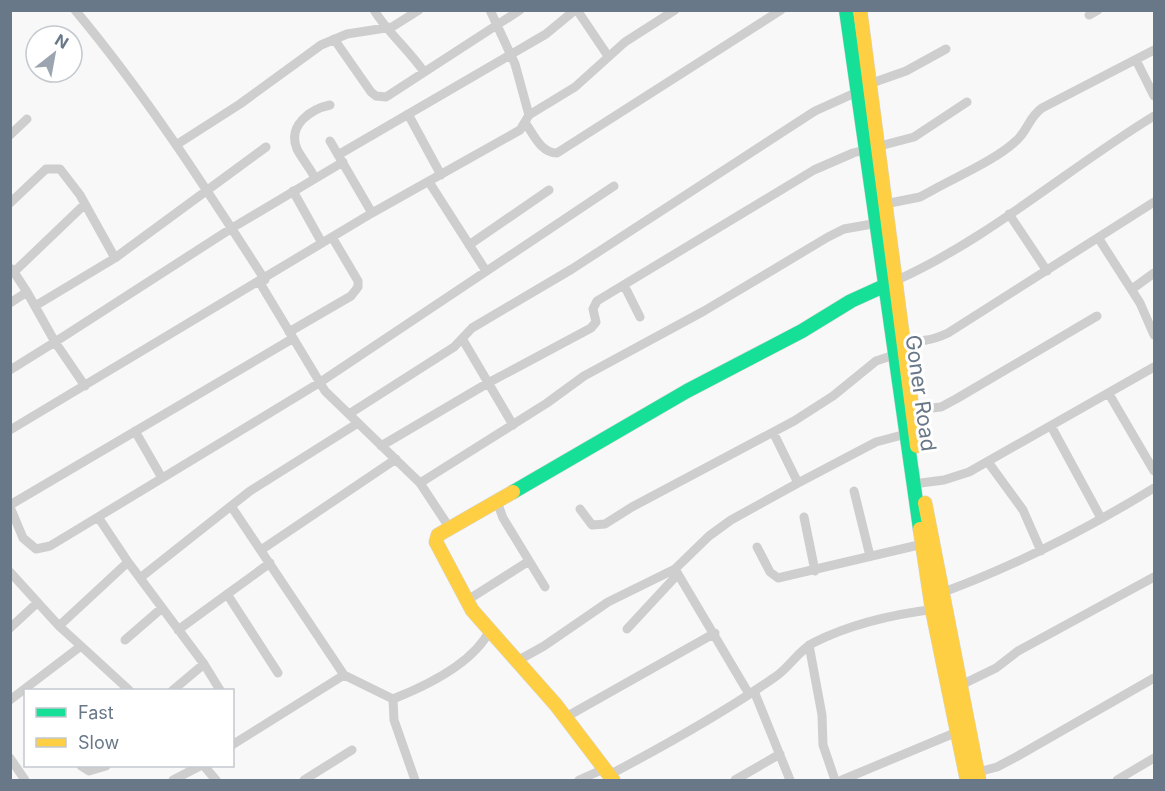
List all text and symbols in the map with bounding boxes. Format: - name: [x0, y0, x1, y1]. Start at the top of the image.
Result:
- north arrow: [24, 24, 84, 84]
- text: N: [51, 29, 72, 53]
- street label: Goner Road: [900, 333, 942, 453]
- legend: [24, 689, 234, 767]
- text: Fast: [78, 702, 114, 723]
- text: Slow: [78, 732, 119, 753]

